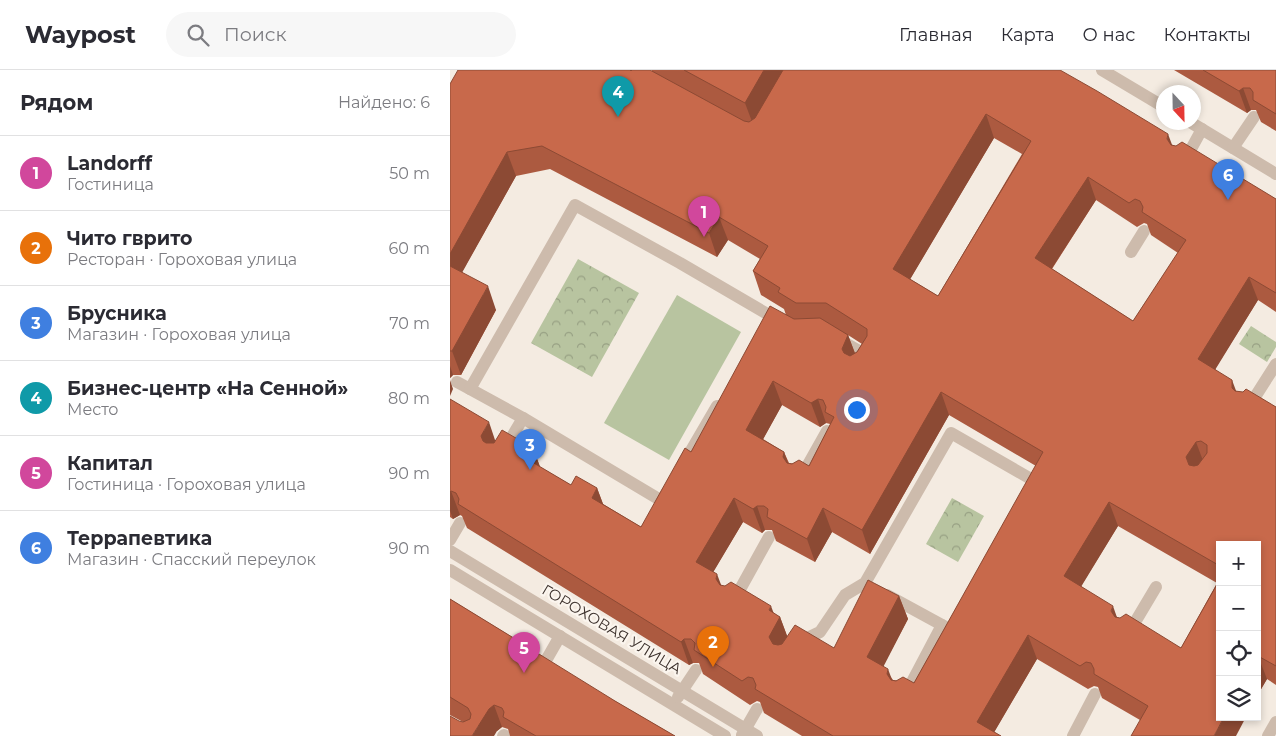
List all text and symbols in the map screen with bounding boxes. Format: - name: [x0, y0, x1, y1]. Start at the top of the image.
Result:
- search box: [166, 12, 516, 57]
- text: Waypost: [25, 20, 136, 49]
- icon: search: [184, 21, 212, 49]
- text: Поиск: [224, 23, 287, 46]
- text: Главная: [899, 24, 973, 46]
- text: Карта: [1001, 24, 1055, 46]
- text: О нас: [1083, 24, 1135, 46]
- text: Контакты: [1163, 24, 1251, 46]
- pin: 4: [602, 76, 634, 117]
- north arrow: [1156, 85, 1201, 130]
- text: Рядом: [20, 90, 93, 115]
- text: Найдено: 6: [338, 93, 430, 112]
- text: Landorff: [67, 152, 152, 175]
- pin: 6: [1212, 159, 1244, 200]
- text: 1: [33, 164, 39, 183]
- text: 50 m: [389, 164, 430, 183]
- text: Гостиница: [67, 175, 154, 194]
- pin: 1: [688, 196, 720, 237]
- text: Чито гврито: [67, 227, 192, 250]
- text: 2: [31, 239, 41, 258]
- text: 60 m: [388, 239, 430, 258]
- text: Ресторан · Гороховая улица: [67, 250, 297, 269]
- text: Брусника: [67, 302, 167, 325]
- text: 3: [31, 314, 41, 333]
- text: 70 m: [389, 314, 430, 333]
- text: Магазин · Гороховая улица: [67, 325, 291, 344]
- text: Бизнес-центр «На Сенной»: [67, 377, 348, 400]
- text: 4: [30, 389, 42, 408]
- text: 80 m: [388, 389, 430, 408]
- your location: [844, 397, 870, 423]
- text: Место: [67, 400, 119, 419]
- pin: 3: [514, 429, 546, 470]
- text: Капитал: [67, 452, 153, 475]
- text: 5: [31, 464, 41, 483]
- text: 90 m: [388, 464, 430, 483]
- text: Гостиница · Гороховая улица: [67, 475, 306, 494]
- text: Террапевтика: [67, 527, 212, 550]
- text: 6: [31, 539, 41, 558]
- text: 90 m: [388, 539, 430, 558]
- map controls: [1216, 541, 1261, 721]
- button: +: [1216, 541, 1261, 586]
- text: Магазин · Спасский переулок: [67, 550, 316, 569]
- street label: ГОРОХОВАЯ УЛИЦА: [539, 580, 685, 678]
- button: −: [1216, 586, 1261, 631]
- pin: 2: [697, 626, 729, 667]
- button: locate: [1216, 631, 1261, 676]
- pin: 5: [508, 632, 540, 673]
- button: layers: [1216, 676, 1261, 721]

